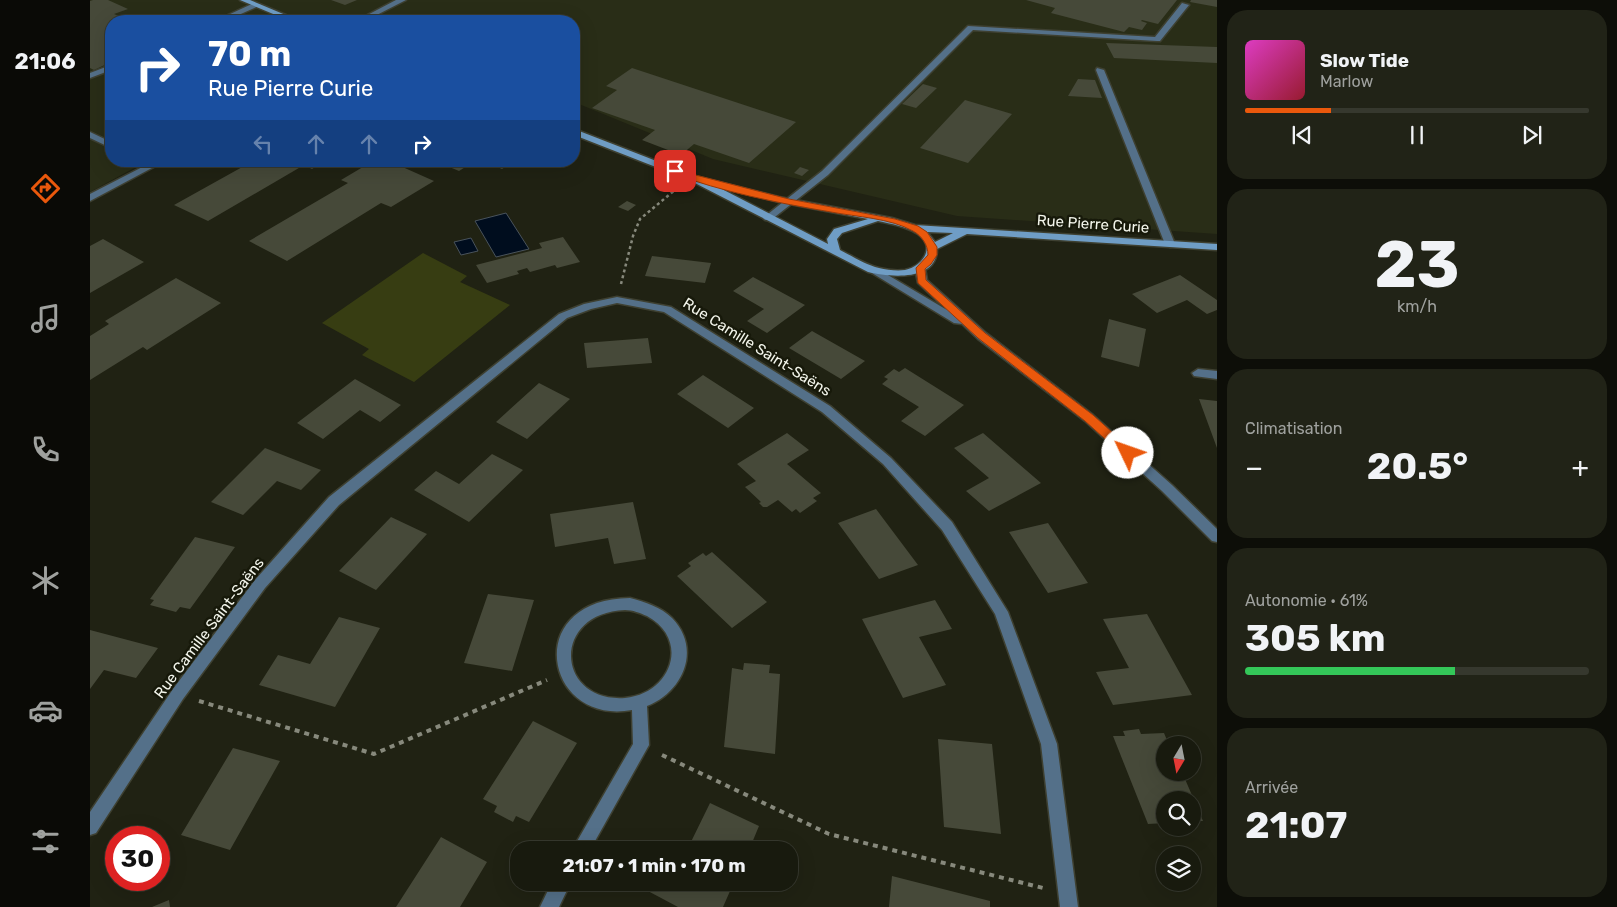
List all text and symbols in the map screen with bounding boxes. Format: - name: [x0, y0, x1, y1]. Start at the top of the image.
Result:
- text: 70 m: [208, 33, 291, 75]
- icon: right: [125, 35, 190, 100]
- text: 21:06: [15, 48, 75, 75]
- text: Slow Tide: [1320, 49, 1409, 72]
- text: Marlow: [1320, 72, 1373, 91]
- text: Rue Pierre Curie: [208, 75, 373, 102]
- icon: previous: [1288, 121, 1316, 149]
- icon: pause: [1403, 121, 1431, 149]
- icon: next: [1518, 121, 1546, 149]
- icon: left: [249, 130, 277, 158]
- icon: ahead: [302, 130, 330, 158]
- icon: ahead: [355, 130, 383, 158]
- icon: right: [408, 130, 436, 158]
- pin: [654, 150, 696, 192]
- icon: arrive: [661, 157, 689, 185]
- icon: directions: [28, 171, 63, 206]
- street label: Rue Pierre Curie: [1036, 211, 1150, 237]
- text: 23: [1374, 226, 1460, 303]
- street label: Rue Camille Saint-Saëns: [680, 294, 835, 400]
- text: km/h: [1397, 297, 1437, 316]
- icon: music: [28, 301, 63, 336]
- text: Climatisation: [1245, 419, 1342, 438]
- position arrow: [1101, 426, 1153, 478]
- icon: phone: [28, 432, 63, 467]
- text: 20.5°: [1367, 443, 1468, 489]
- text: −: [1245, 451, 1263, 484]
- text: +: [1572, 451, 1589, 484]
- street label: Rue Camille Saint-Saëns: [150, 554, 268, 702]
- icon: climate: [28, 563, 63, 598]
- text: Autonomie · 61%: [1245, 591, 1368, 610]
- text: 305 km: [1245, 615, 1386, 661]
- icon: car: [28, 693, 63, 728]
- north arrow: [1156, 736, 1201, 781]
- map controls: [1156, 736, 1201, 891]
- text: Arrivée: [1245, 778, 1298, 797]
- button: search: [1156, 791, 1201, 836]
- text: 21:07: [1245, 802, 1347, 848]
- icon: filters: [28, 824, 63, 859]
- speed limit sign: 30: [105, 826, 170, 891]
- button: layers: [1156, 846, 1201, 891]
- text: 21:07 · 1 min · 170 m: [562, 854, 746, 877]

